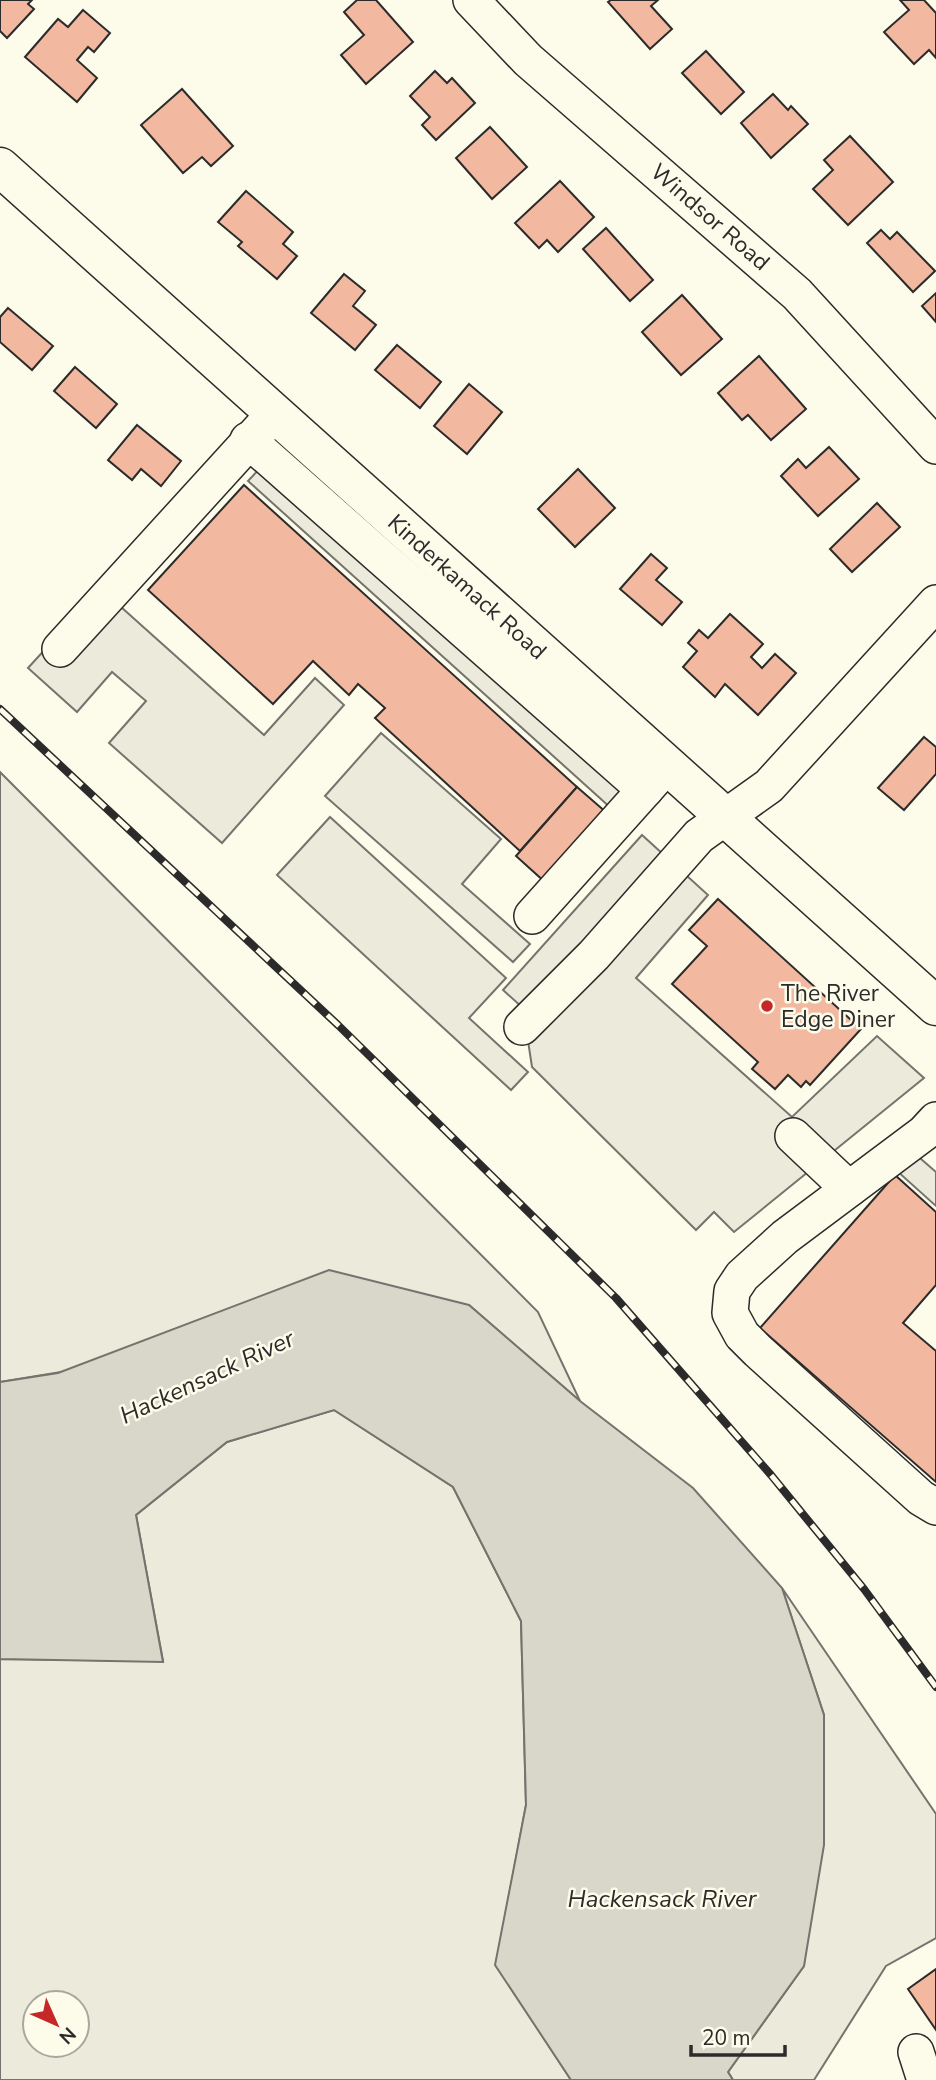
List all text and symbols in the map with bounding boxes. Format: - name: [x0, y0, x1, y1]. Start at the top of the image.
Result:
- street label: Windsor Road: [644, 157, 776, 277]
- street label: Kinderkamack Road: [381, 507, 553, 667]
- place label: The River Edge Diner: [781, 978, 896, 1035]
- marker: The River Edge Diner: [759, 998, 775, 1014]
- water label: Hackensack River: [115, 1322, 301, 1431]
- water label: Hackensack River: [568, 1883, 758, 1915]
- north arrow: [21, 1989, 91, 2059]
- scale bar: [691, 2014, 786, 2058]
- text: N: [53, 2021, 82, 2050]
- text: 20 m: [702, 2024, 751, 2052]

